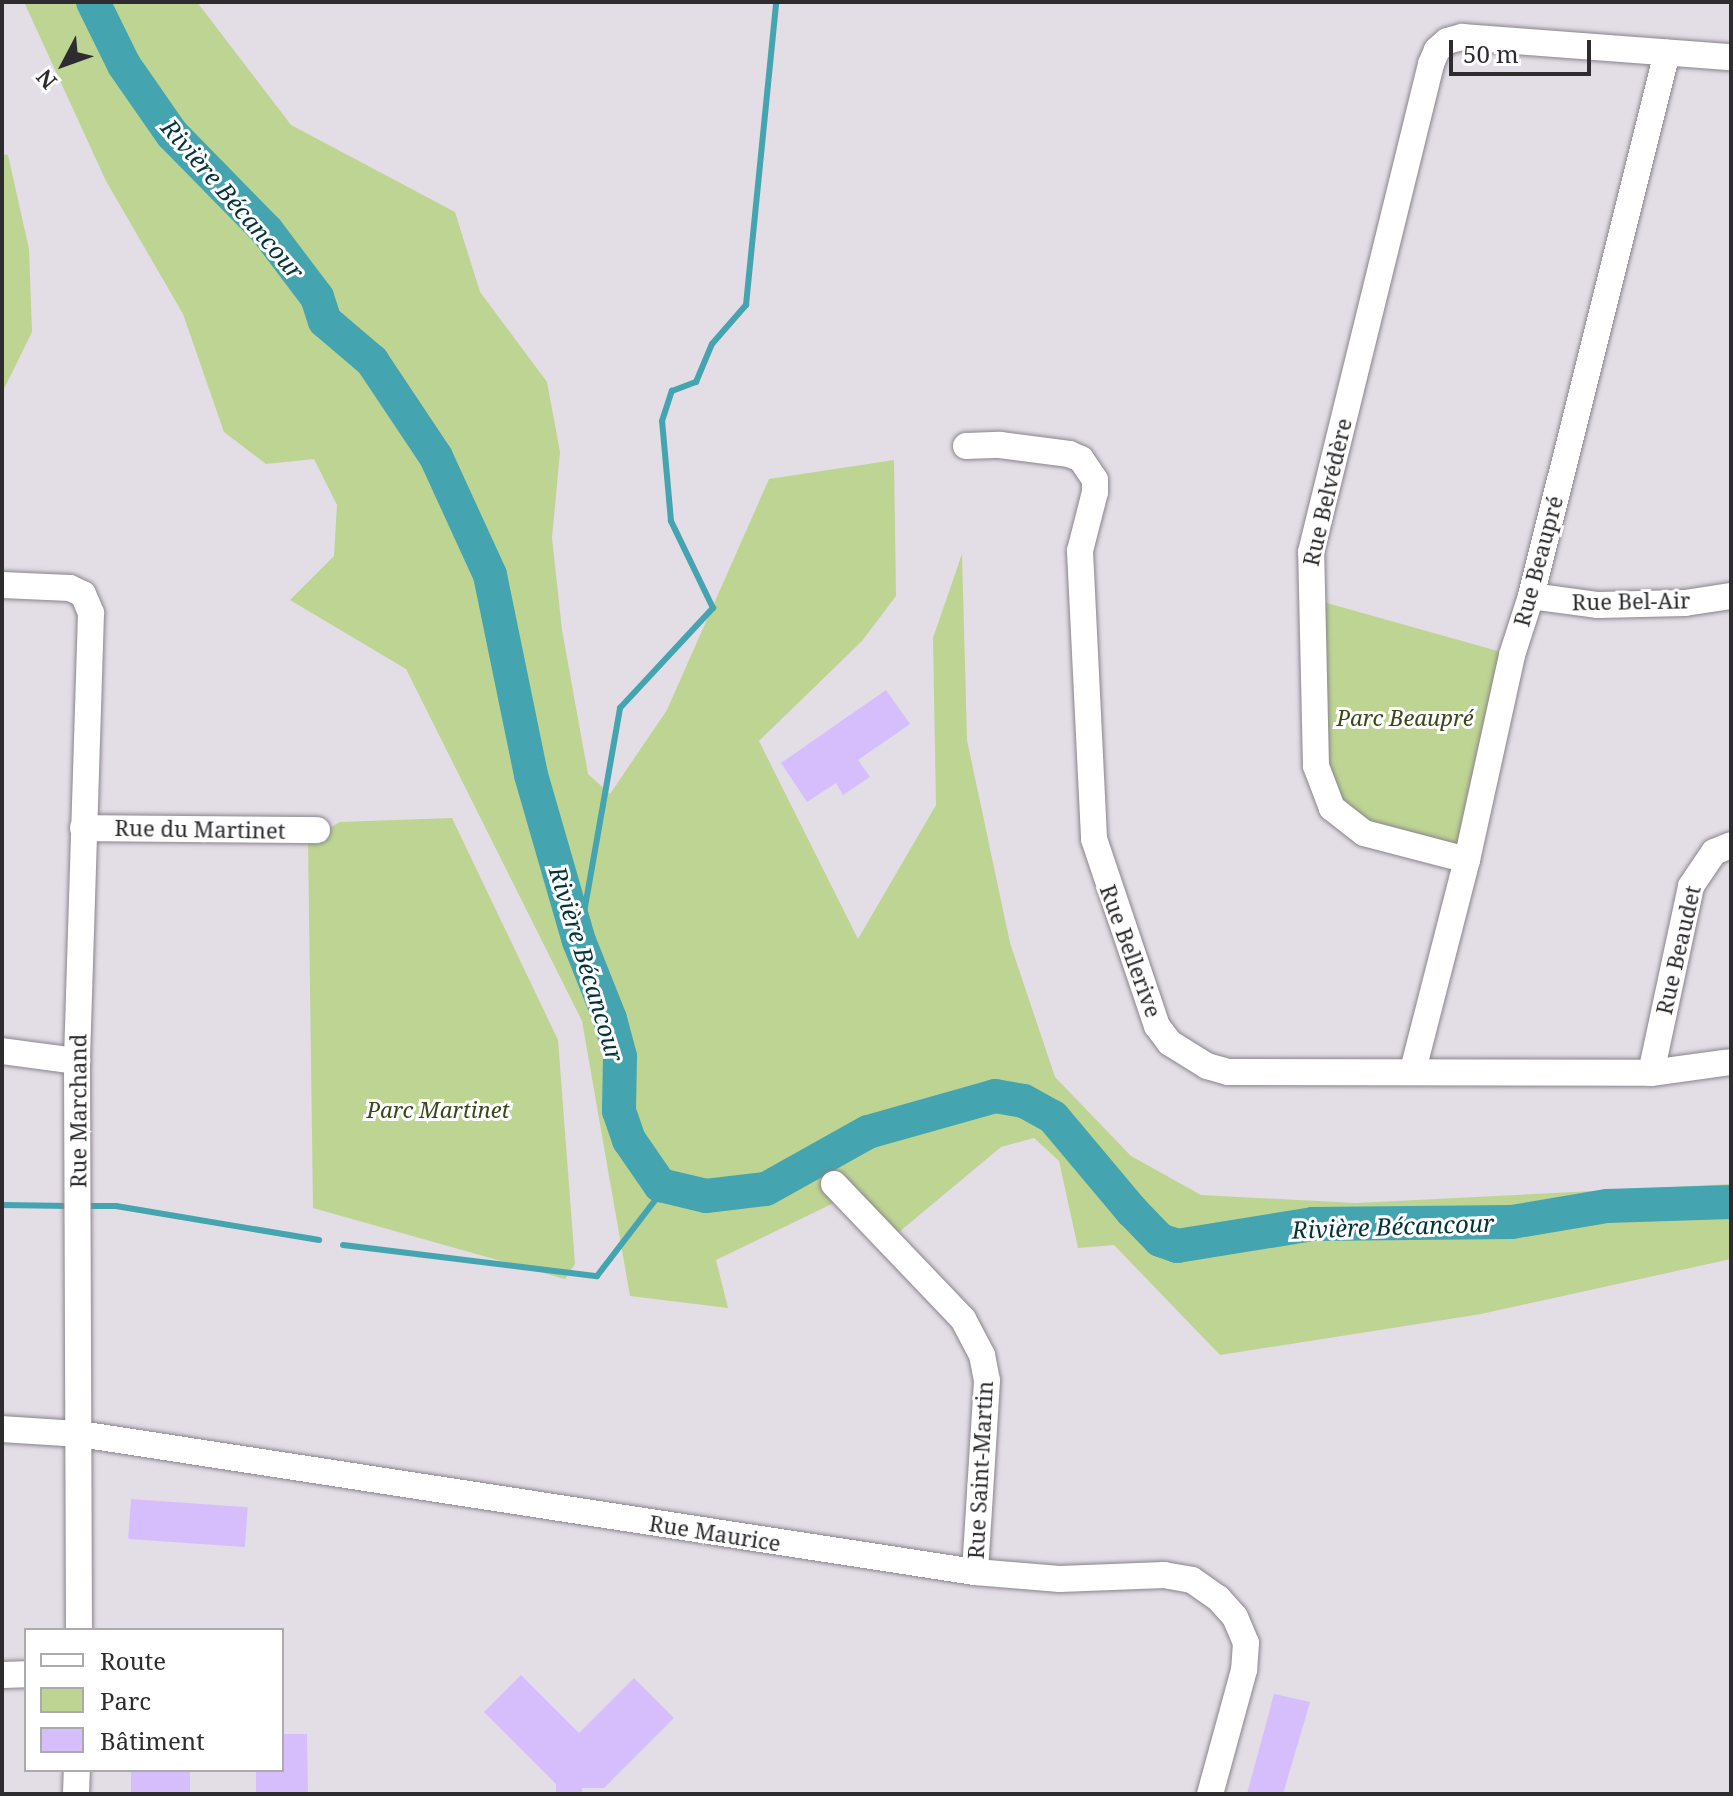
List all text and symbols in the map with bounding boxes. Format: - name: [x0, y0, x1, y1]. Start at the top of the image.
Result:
- north arrow: [24, 24, 104, 104]
- scale bar: [1453, 24, 1595, 74]
- text: 50 m: [1463, 37, 1519, 70]
- text: N: [29, 63, 63, 96]
- water label: Rivière Bécancour: [156, 113, 310, 285]
- street label: Rue Belvédère: [1297, 416, 1357, 568]
- street label: Rue Beaupré: [1508, 493, 1568, 629]
- street label: Rue Bel-Air: [1571, 587, 1691, 615]
- park label: Parc Beaupré: [1336, 705, 1474, 731]
- street label: Rue du Martinet: [114, 814, 286, 844]
- water label: Rivière Bécancour: [544, 863, 630, 1065]
- street label: Rue Bellerive: [1095, 881, 1167, 1021]
- street label: Rue Beaudet: [1650, 883, 1706, 1017]
- street label: Rue Marchand: [65, 1034, 91, 1188]
- park label: Parc Martinet: [366, 1097, 510, 1123]
- water label: Rivière Bécancour: [1291, 1208, 1495, 1244]
- street label: Rue Saint-Martin: [962, 1380, 998, 1560]
- street label: Rue Maurice: [647, 1510, 783, 1556]
- legend: [24, 1628, 284, 1772]
- text: Route: [100, 1644, 166, 1677]
- text: Parc: [100, 1684, 151, 1717]
- text: Bâtiment: [100, 1724, 205, 1757]

